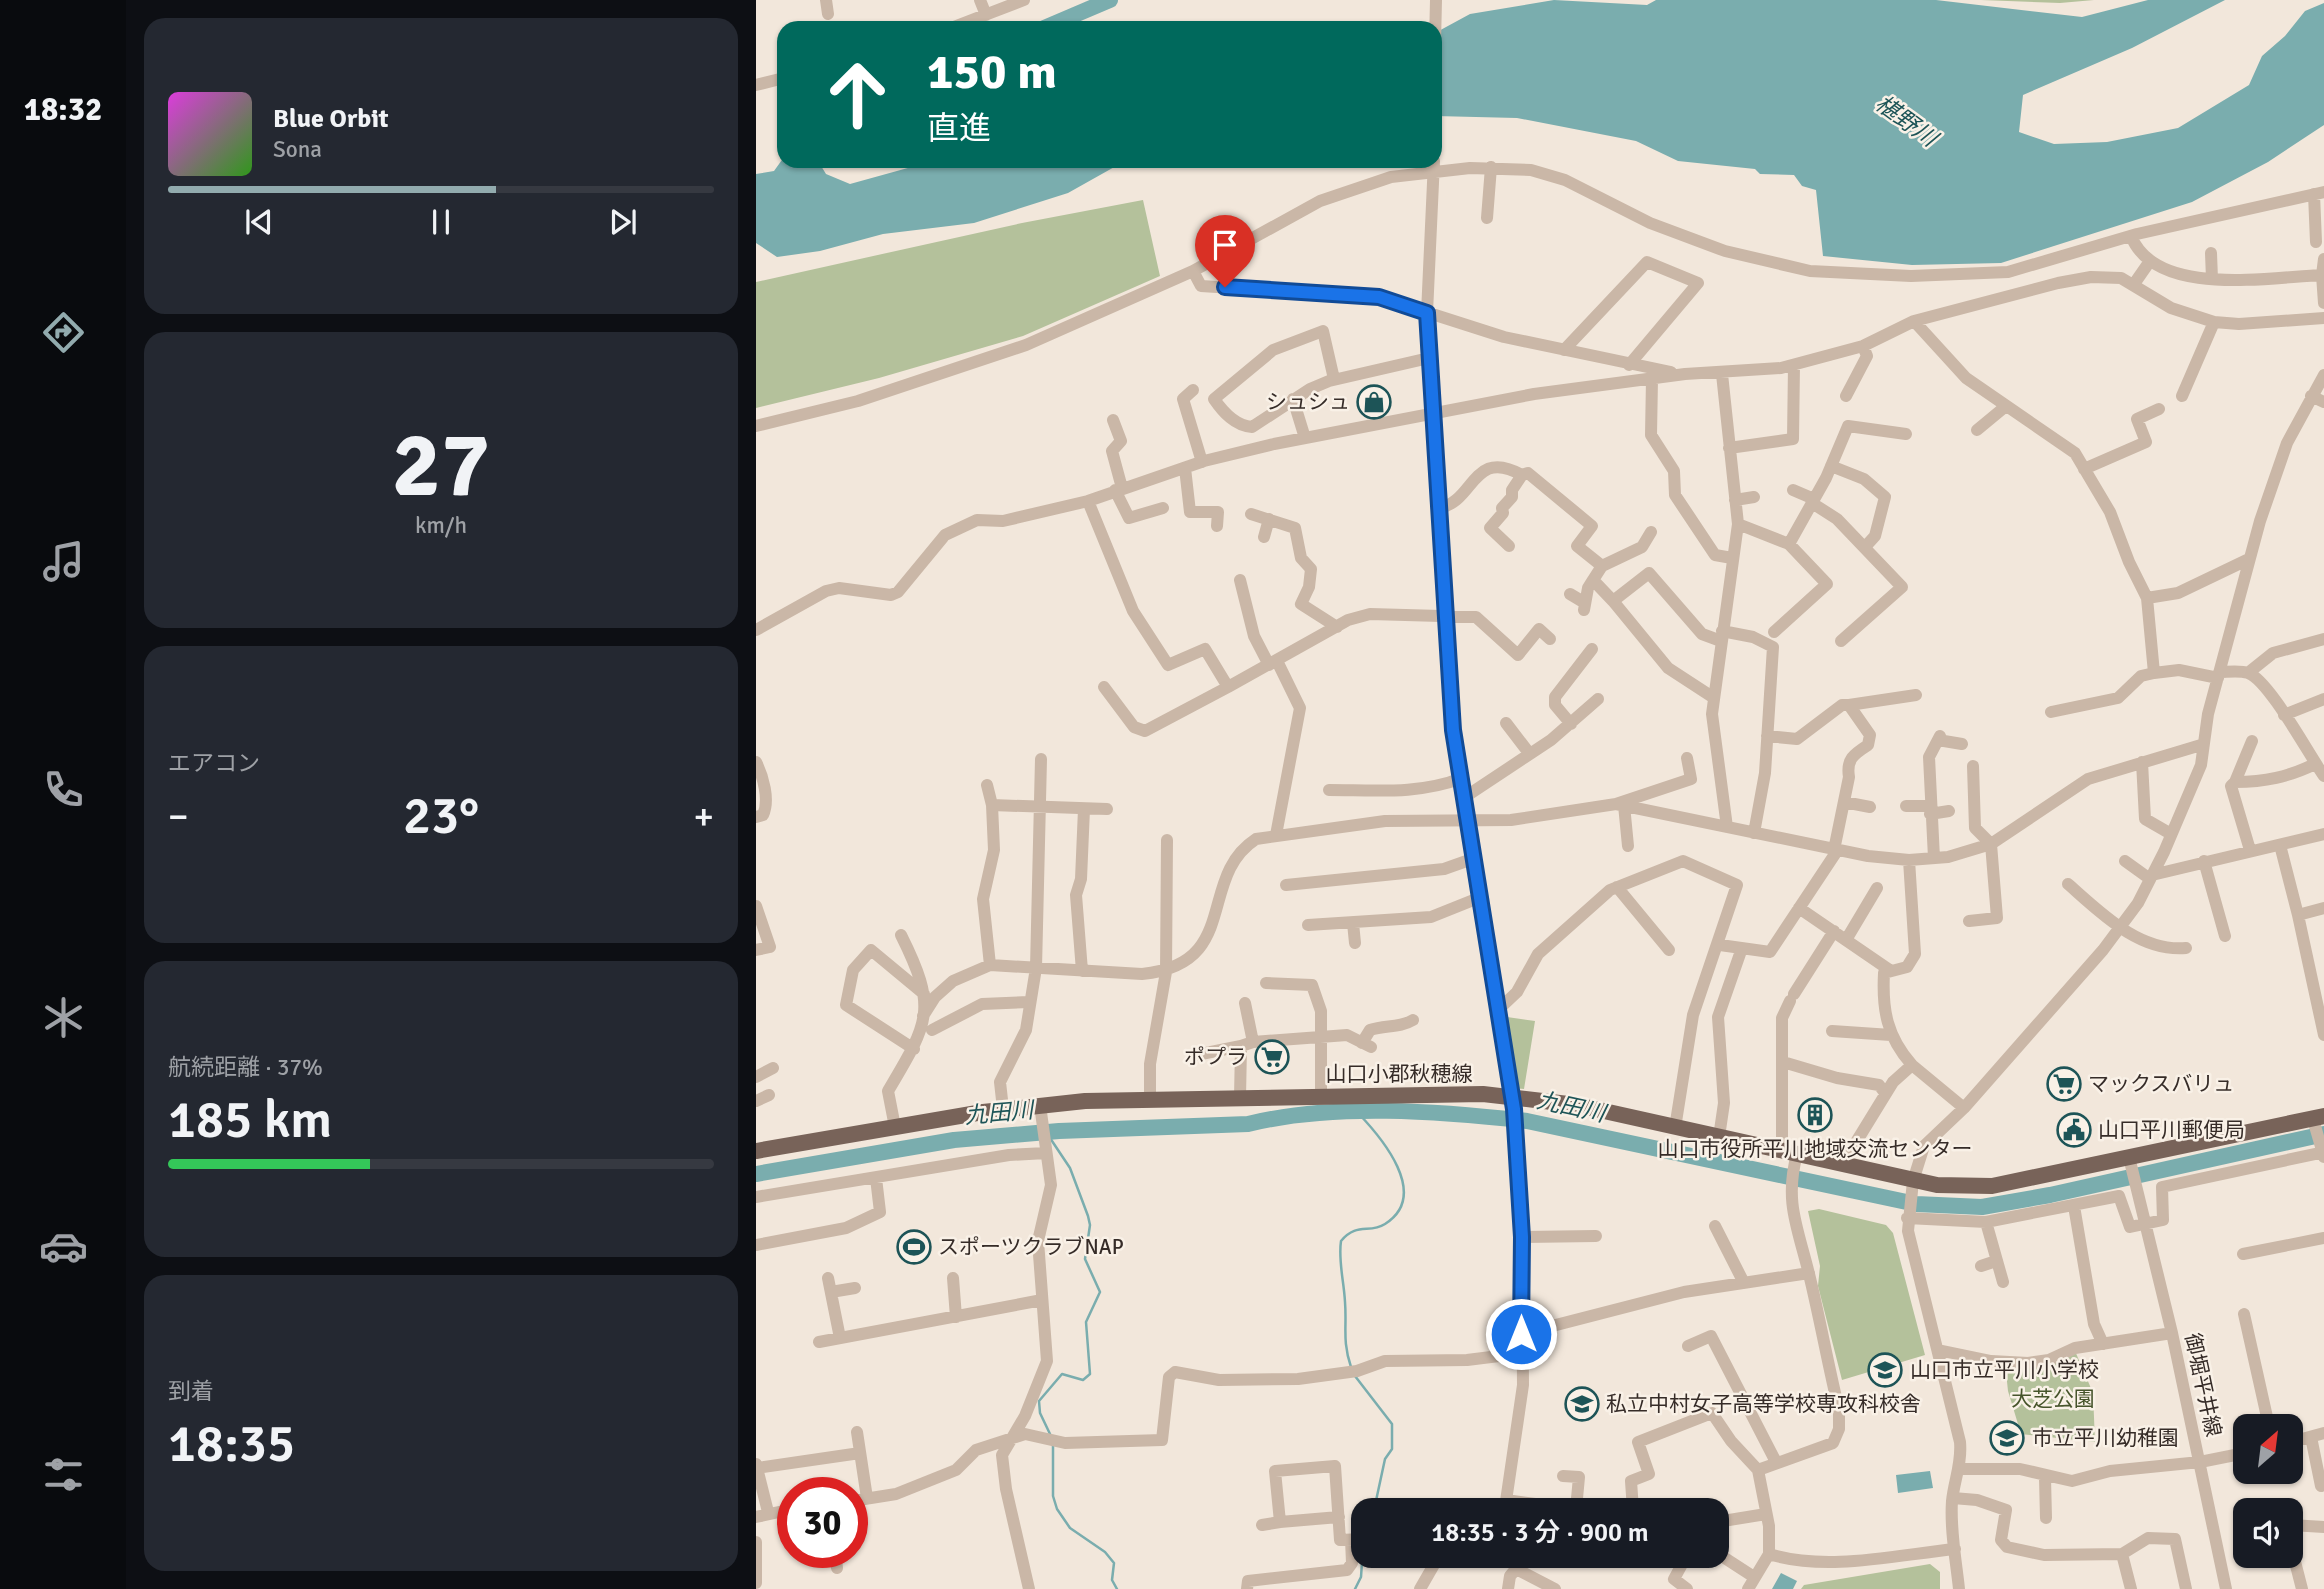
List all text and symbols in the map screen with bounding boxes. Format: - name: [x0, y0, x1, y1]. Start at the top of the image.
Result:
- text: 150 m: [927, 42, 1057, 102]
- icon: ahead: [812, 49, 903, 140]
- water label: 椹野川: [1870, 89, 1945, 155]
- text: 18:32: [24, 90, 102, 129]
- text: Blue Orbit: [273, 103, 389, 135]
- text: 直進: [927, 109, 991, 148]
- text: Sona: [273, 135, 322, 164]
- icon: previous: [240, 203, 278, 241]
- icon: pause: [422, 203, 460, 241]
- icon: next: [604, 203, 642, 241]
- pin: [1195, 215, 1255, 287]
- icon: arrive: [1206, 226, 1244, 264]
- icon: directions: [39, 308, 88, 357]
- shop icon: シュシュ: [1355, 383, 1393, 421]
- place label: シュシュ: [1266, 389, 1350, 415]
- text: 27: [392, 409, 490, 522]
- text: km/h: [415, 511, 467, 540]
- icon: music: [39, 537, 88, 586]
- text: エアコン: [168, 749, 260, 778]
- icon: phone: [39, 765, 88, 814]
- text: 23°: [403, 784, 479, 848]
- text: −: [168, 793, 189, 840]
- text: +: [693, 793, 714, 840]
- icon: climate: [39, 993, 88, 1042]
- supermarket icon: ポプラ: [1253, 1038, 1291, 1076]
- place label: ポプラ: [1184, 1044, 1247, 1070]
- text: 航続距離 · 37%: [168, 1053, 323, 1082]
- street label: 山口小郡秋穂線: [1326, 1061, 1473, 1087]
- supermarket icon: マックスバリュ: [2045, 1065, 2083, 1103]
- place label: マックスバリュ: [2088, 1071, 2234, 1097]
- water label: 九田川: [1534, 1086, 1611, 1129]
- text: 185 km: [168, 1088, 332, 1152]
- water label: 九田川: [963, 1095, 1038, 1130]
- building icon: 山口市役所平川地域交流センター: [1796, 1096, 1834, 1134]
- public building icon: 山口平川郵便局: [2055, 1111, 2093, 1149]
- place label: 山口平川郵便局: [2098, 1117, 2245, 1143]
- place label: 山口市役所平川地域交流センター: [1658, 1136, 1973, 1162]
- icon: car: [39, 1222, 88, 1271]
- sports icon: スポーツクラブNAP: [895, 1228, 933, 1266]
- place label: スポーツクラブNAP: [938, 1234, 1124, 1260]
- position arrow: [1484, 1297, 1558, 1371]
- street label: 御堀平井線: [2179, 1331, 2227, 1439]
- school or university icon: 山口市立平川小学校: [1866, 1351, 1904, 1389]
- place label: 山口市立平川小学校: [1910, 1357, 2099, 1383]
- text: 到着: [168, 1377, 214, 1406]
- school or university icon: 私立中村女子高等学校専攻科校舎: [1563, 1385, 1601, 1423]
- park label: 大芝公園: [2011, 1386, 2095, 1412]
- place label: 私立中村女子高等学校専攻科校舎: [1606, 1391, 1921, 1417]
- text: 18:35: [168, 1412, 295, 1476]
- north arrow: [2233, 1414, 2303, 1484]
- map controls: [2233, 1414, 2303, 1568]
- school or university icon: 市立平川幼稚園: [1988, 1419, 2026, 1457]
- place label: 市立平川幼稚園: [2032, 1425, 2179, 1451]
- icon: filters: [39, 1450, 88, 1499]
- speed limit sign: 30: [777, 1477, 868, 1568]
- button: sound: [2233, 1498, 2303, 1568]
- text: 18:35 · 3 分 · 900 m: [1431, 1517, 1649, 1549]

